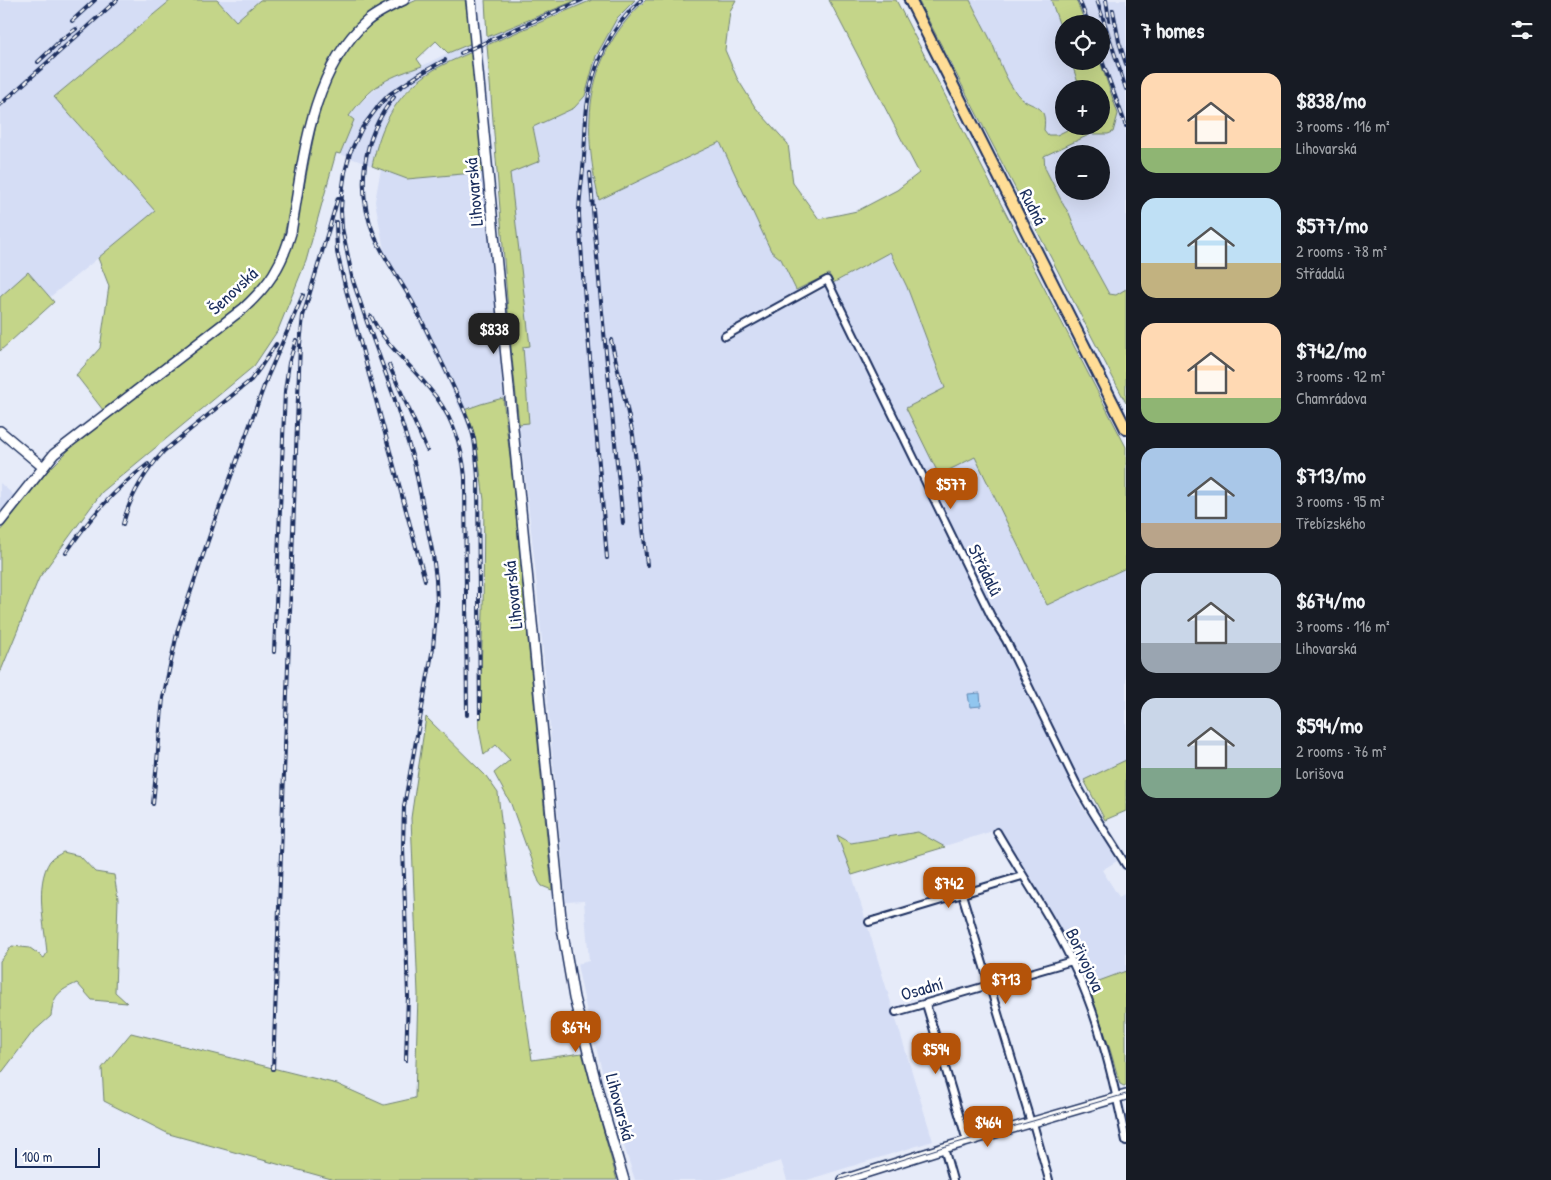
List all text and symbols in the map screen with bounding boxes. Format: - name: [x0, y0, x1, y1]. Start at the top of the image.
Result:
- map controls: [1055, 15, 1110, 200]
- button: locate: [1055, 15, 1110, 70]
- text: 7 homes: [1141, 16, 1204, 45]
- icon: filters: [1508, 16, 1536, 44]
- button: +: [1055, 80, 1110, 135]
- text: $838/mo: [1296, 86, 1366, 115]
- icon: home: [1181, 93, 1241, 153]
- text: 3 rooms · 116 m²: [1296, 115, 1390, 137]
- text: Lihovarská: [1296, 137, 1357, 159]
- button: −: [1055, 145, 1110, 200]
- street label: Lihovarská: [458, 157, 489, 227]
- street label: Rudná: [1014, 184, 1053, 229]
- text: $577/mo: [1296, 211, 1368, 240]
- icon: home: [1181, 218, 1241, 278]
- text: 2 rooms · 78 m²: [1296, 240, 1387, 262]
- street label: Šenovská: [202, 261, 263, 320]
- text: Střádalů: [1296, 262, 1344, 284]
- pin: $838: [464, 312, 524, 355]
- text: $838: [479, 318, 509, 340]
- text: $742/mo: [1296, 336, 1366, 365]
- icon: home: [1181, 343, 1241, 403]
- text: 3 rooms · 92 m²: [1296, 365, 1385, 387]
- text: Chamrádova: [1296, 387, 1366, 409]
- text: $713/mo: [1296, 461, 1366, 490]
- pin: $577: [921, 468, 981, 510]
- icon: home: [1181, 468, 1241, 528]
- text: $577: [936, 473, 966, 495]
- text: 3 rooms · 95 m²: [1296, 490, 1384, 512]
- text: Třebízského: [1296, 512, 1365, 534]
- street label: Střádalů: [962, 540, 1009, 600]
- street label: Lihovarská: [497, 560, 528, 630]
- text: $674/mo: [1296, 586, 1365, 615]
- icon: home: [1181, 593, 1241, 653]
- text: 3 rooms · 116 m²: [1296, 615, 1390, 637]
- text: Lihovarská: [1296, 637, 1357, 659]
- text: $594/mo: [1296, 711, 1363, 740]
- icon: home: [1181, 718, 1241, 778]
- text: 2 rooms · 76 m²: [1296, 740, 1386, 762]
- text: Lorišova: [1296, 762, 1343, 784]
- pin: $742: [919, 866, 979, 909]
- text: $742: [934, 872, 964, 894]
- street label: Bořivojova: [1060, 924, 1111, 996]
- pin: $713: [976, 962, 1036, 1005]
- text: $713: [991, 968, 1021, 990]
- street label: Osadní: [898, 971, 946, 1006]
- pin: $674: [546, 1010, 606, 1053]
- text: $674: [562, 1016, 590, 1038]
- pin: $594: [906, 1032, 966, 1075]
- text: $594: [923, 1038, 949, 1060]
- street label: Lihovarská: [600, 1071, 641, 1143]
- pin: $464: [958, 1106, 1018, 1148]
- text: $464: [975, 1111, 1001, 1133]
- scale bar: [15, 1145, 100, 1168]
- text: 100 m: [22, 1147, 52, 1166]

